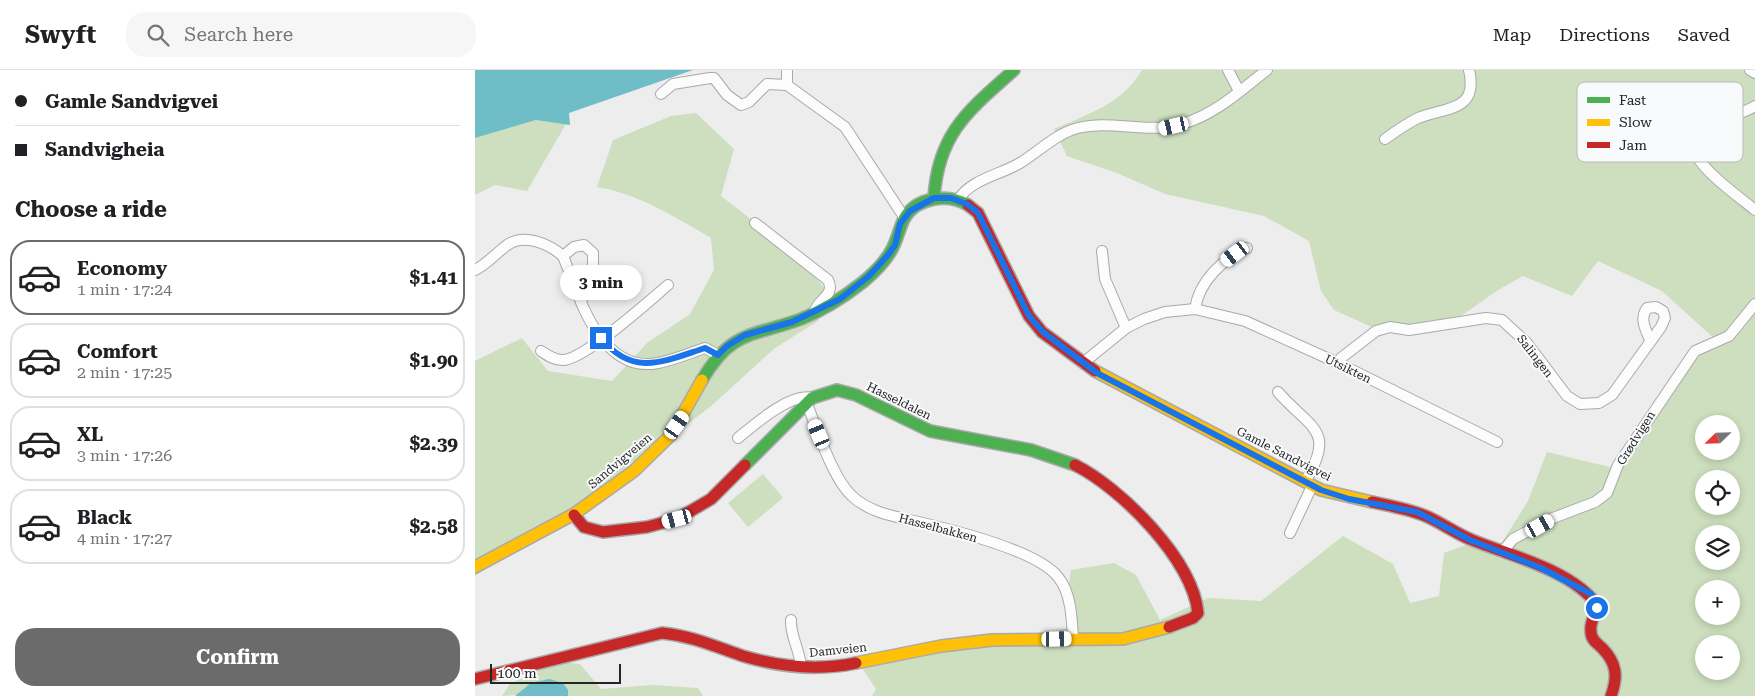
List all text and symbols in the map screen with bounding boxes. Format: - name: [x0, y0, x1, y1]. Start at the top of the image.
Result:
- search box: [126, 12, 476, 57]
- text: Swyft: [25, 21, 96, 49]
- icon: search: [144, 21, 172, 49]
- text: Search here: [184, 23, 293, 46]
- text: Map: [1493, 24, 1531, 45]
- text: Directions: [1559, 24, 1650, 45]
- text: Saved: [1678, 24, 1730, 45]
- legend: [1577, 82, 1743, 162]
- text: Gamle Sandvigvei: [45, 90, 218, 113]
- text: Fast: [1619, 92, 1646, 108]
- text: Slow: [1619, 114, 1652, 130]
- car: [1157, 115, 1190, 137]
- text: Jam: [1619, 137, 1647, 153]
- text: Sandvigheia: [45, 138, 164, 161]
- text: Choose a ride: [15, 197, 167, 222]
- car: [1218, 239, 1251, 269]
- icon: car: [17, 255, 62, 300]
- text: Economy: [77, 257, 167, 280]
- text: $1.41: [409, 266, 458, 289]
- callout: 3 min: [560, 266, 642, 300]
- text: 3 min: [579, 273, 623, 292]
- text: 1 min · 17:24: [77, 280, 172, 299]
- route end: [590, 327, 612, 349]
- street label: Salingen: [1514, 332, 1556, 380]
- icon: car: [17, 338, 62, 383]
- text: Comfort: [77, 340, 158, 363]
- text: $1.90: [409, 349, 458, 372]
- street label: Utsikten: [1323, 352, 1374, 386]
- text: 2 min · 17:25: [77, 363, 172, 382]
- street label: Hasseldalen: [864, 379, 934, 423]
- car: [662, 408, 691, 442]
- street label: Grødvigen: [1614, 408, 1658, 468]
- north arrow: [1695, 415, 1740, 460]
- map controls: [1695, 415, 1740, 680]
- car: [806, 417, 831, 451]
- icon: car: [17, 421, 62, 466]
- text: XL: [77, 423, 103, 446]
- street label: Gamle Sandvigvei: [1234, 424, 1334, 484]
- street label: Sandvigveien: [585, 430, 655, 492]
- text: $2.39: [409, 432, 458, 455]
- text: 3 min · 17:26: [77, 446, 172, 465]
- button: locate: [1695, 470, 1740, 515]
- icon: car: [17, 504, 62, 549]
- text: Black: [77, 506, 132, 529]
- car: [660, 508, 693, 530]
- street label: Hasselbakken: [897, 511, 979, 545]
- car: [1523, 512, 1556, 540]
- text: $2.58: [409, 515, 458, 538]
- button: layers: [1695, 525, 1740, 570]
- text: 4 min · 17:27: [77, 529, 172, 548]
- button: +: [1695, 580, 1740, 625]
- route start: [1586, 597, 1608, 619]
- button: Confirm: [15, 628, 460, 686]
- car: [1041, 631, 1072, 647]
- button: −: [1695, 635, 1740, 680]
- street label: Damveien: [808, 640, 868, 660]
- scale bar: [490, 661, 621, 684]
- text: 100 m: [497, 665, 537, 681]

